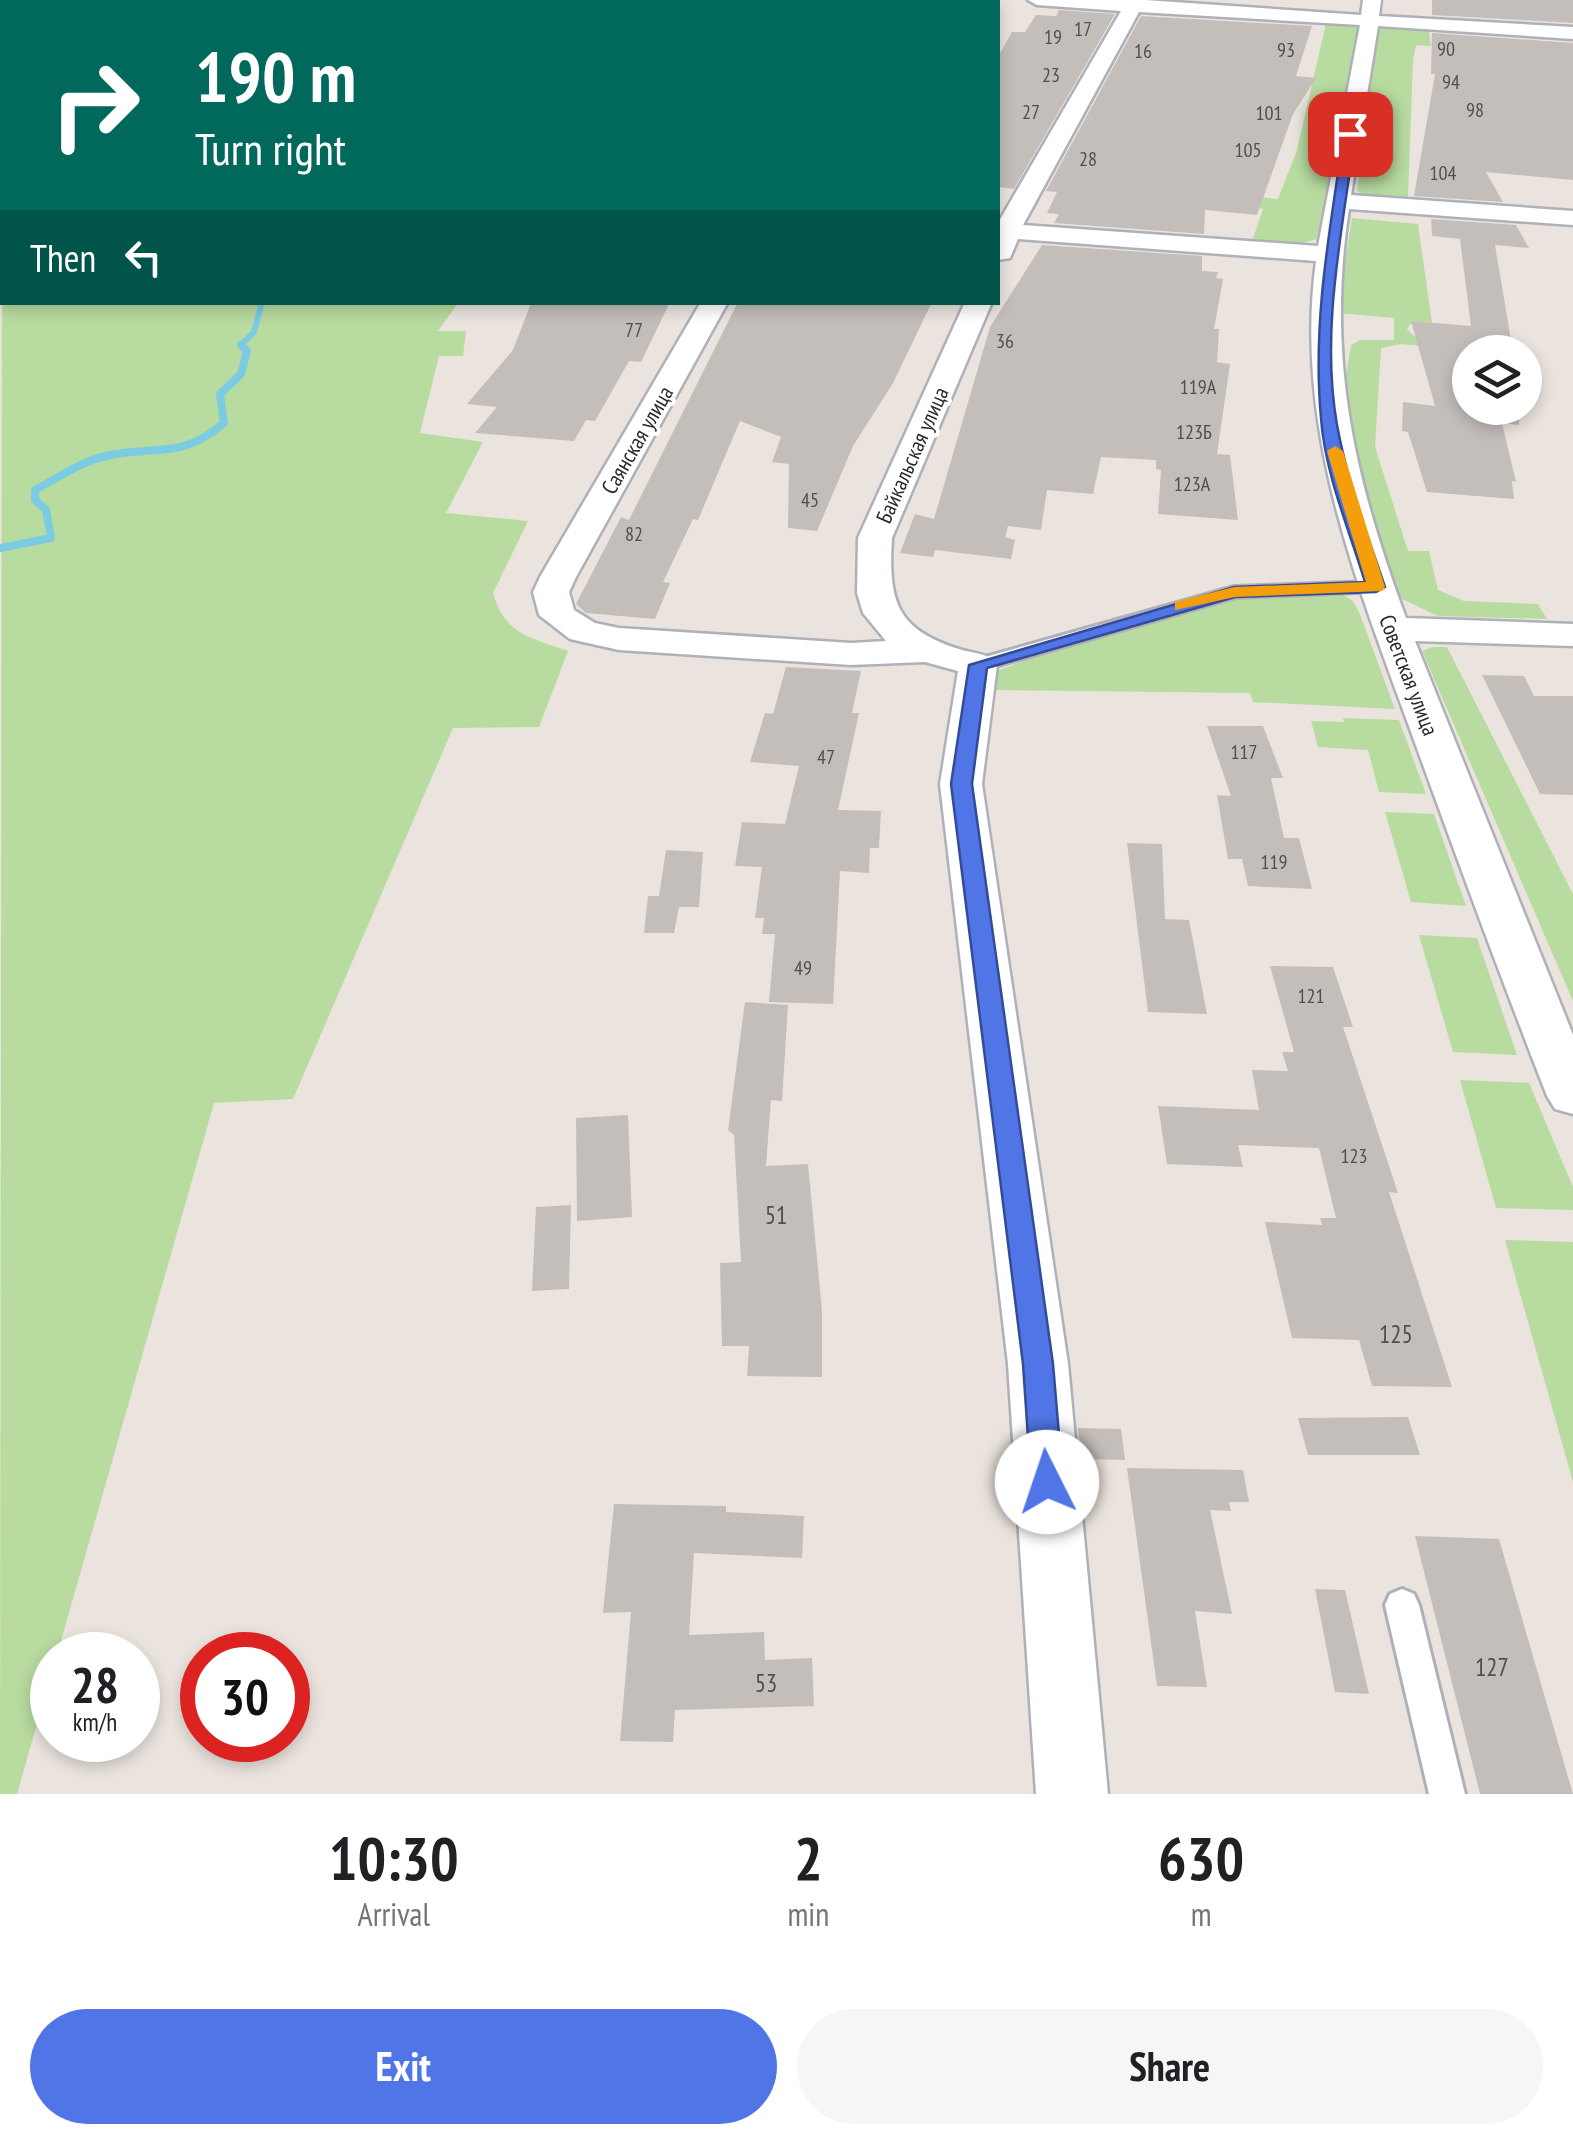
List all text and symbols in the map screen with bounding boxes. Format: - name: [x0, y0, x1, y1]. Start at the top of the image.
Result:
- house number: 17: [1074, 16, 1092, 42]
- house number: 19: [1044, 24, 1062, 50]
- text: 190 m: [195, 31, 356, 121]
- house number: 90: [1437, 36, 1455, 62]
- house number: 93: [1277, 37, 1295, 63]
- house number: 16: [1134, 38, 1152, 64]
- icon: right: [30, 40, 160, 170]
- house number: 23: [1042, 62, 1060, 88]
- house number: 94: [1442, 69, 1460, 95]
- pin: [1308, 92, 1393, 177]
- house number: 98: [1466, 97, 1484, 123]
- house number: 27: [1022, 99, 1040, 125]
- house number: 101: [1256, 100, 1283, 126]
- icon: arrive: [1323, 107, 1378, 162]
- text: Turn right: [195, 119, 346, 177]
- house number: 105: [1235, 137, 1262, 163]
- house number: 28: [1079, 146, 1097, 172]
- house number: 104: [1430, 160, 1457, 186]
- icon: left: [116, 230, 171, 285]
- text: Then: [30, 233, 96, 282]
- house number: 77: [625, 317, 643, 343]
- house number: 36: [996, 328, 1014, 354]
- map controls: [1452, 335, 1542, 425]
- button: layers: [1452, 335, 1542, 425]
- house number: 119А: [1180, 374, 1217, 400]
- street label: Саянская улица: [595, 381, 679, 499]
- street label: Байкальская улица: [870, 383, 954, 527]
- house number: 123Б: [1176, 419, 1212, 445]
- house number: 123А: [1174, 471, 1211, 497]
- house number: 45: [801, 487, 819, 513]
- house number: 82: [625, 521, 643, 547]
- street label: Советская улица: [1373, 611, 1445, 739]
- house number: 117: [1231, 739, 1258, 765]
- house number: 47: [817, 744, 835, 770]
- house number: 119: [1261, 849, 1288, 875]
- house number: 49: [794, 955, 812, 981]
- house number: 121: [1298, 983, 1325, 1009]
- house number: 123: [1341, 1143, 1368, 1169]
- house number: 51: [765, 1199, 787, 1231]
- house number: 125: [1379, 1318, 1413, 1350]
- position arrow: [995, 1430, 1099, 1534]
- speed limit sign: 30: [180, 1632, 310, 1762]
- house number: 127: [1475, 1651, 1509, 1683]
- text: 28: [71, 1652, 119, 1717]
- house number: 53: [755, 1667, 777, 1699]
- text: km/h: [73, 1706, 117, 1738]
- text: 10:30: [329, 1819, 459, 1897]
- text: 2: [794, 1819, 823, 1897]
- text: 630: [1158, 1819, 1244, 1897]
- text: Arrival: [358, 1893, 430, 1935]
- text: min: [787, 1893, 829, 1935]
- text: m: [1191, 1893, 1212, 1935]
- button: Exit: [30, 2009, 777, 2124]
- button: Share: [797, 2009, 1543, 2124]

